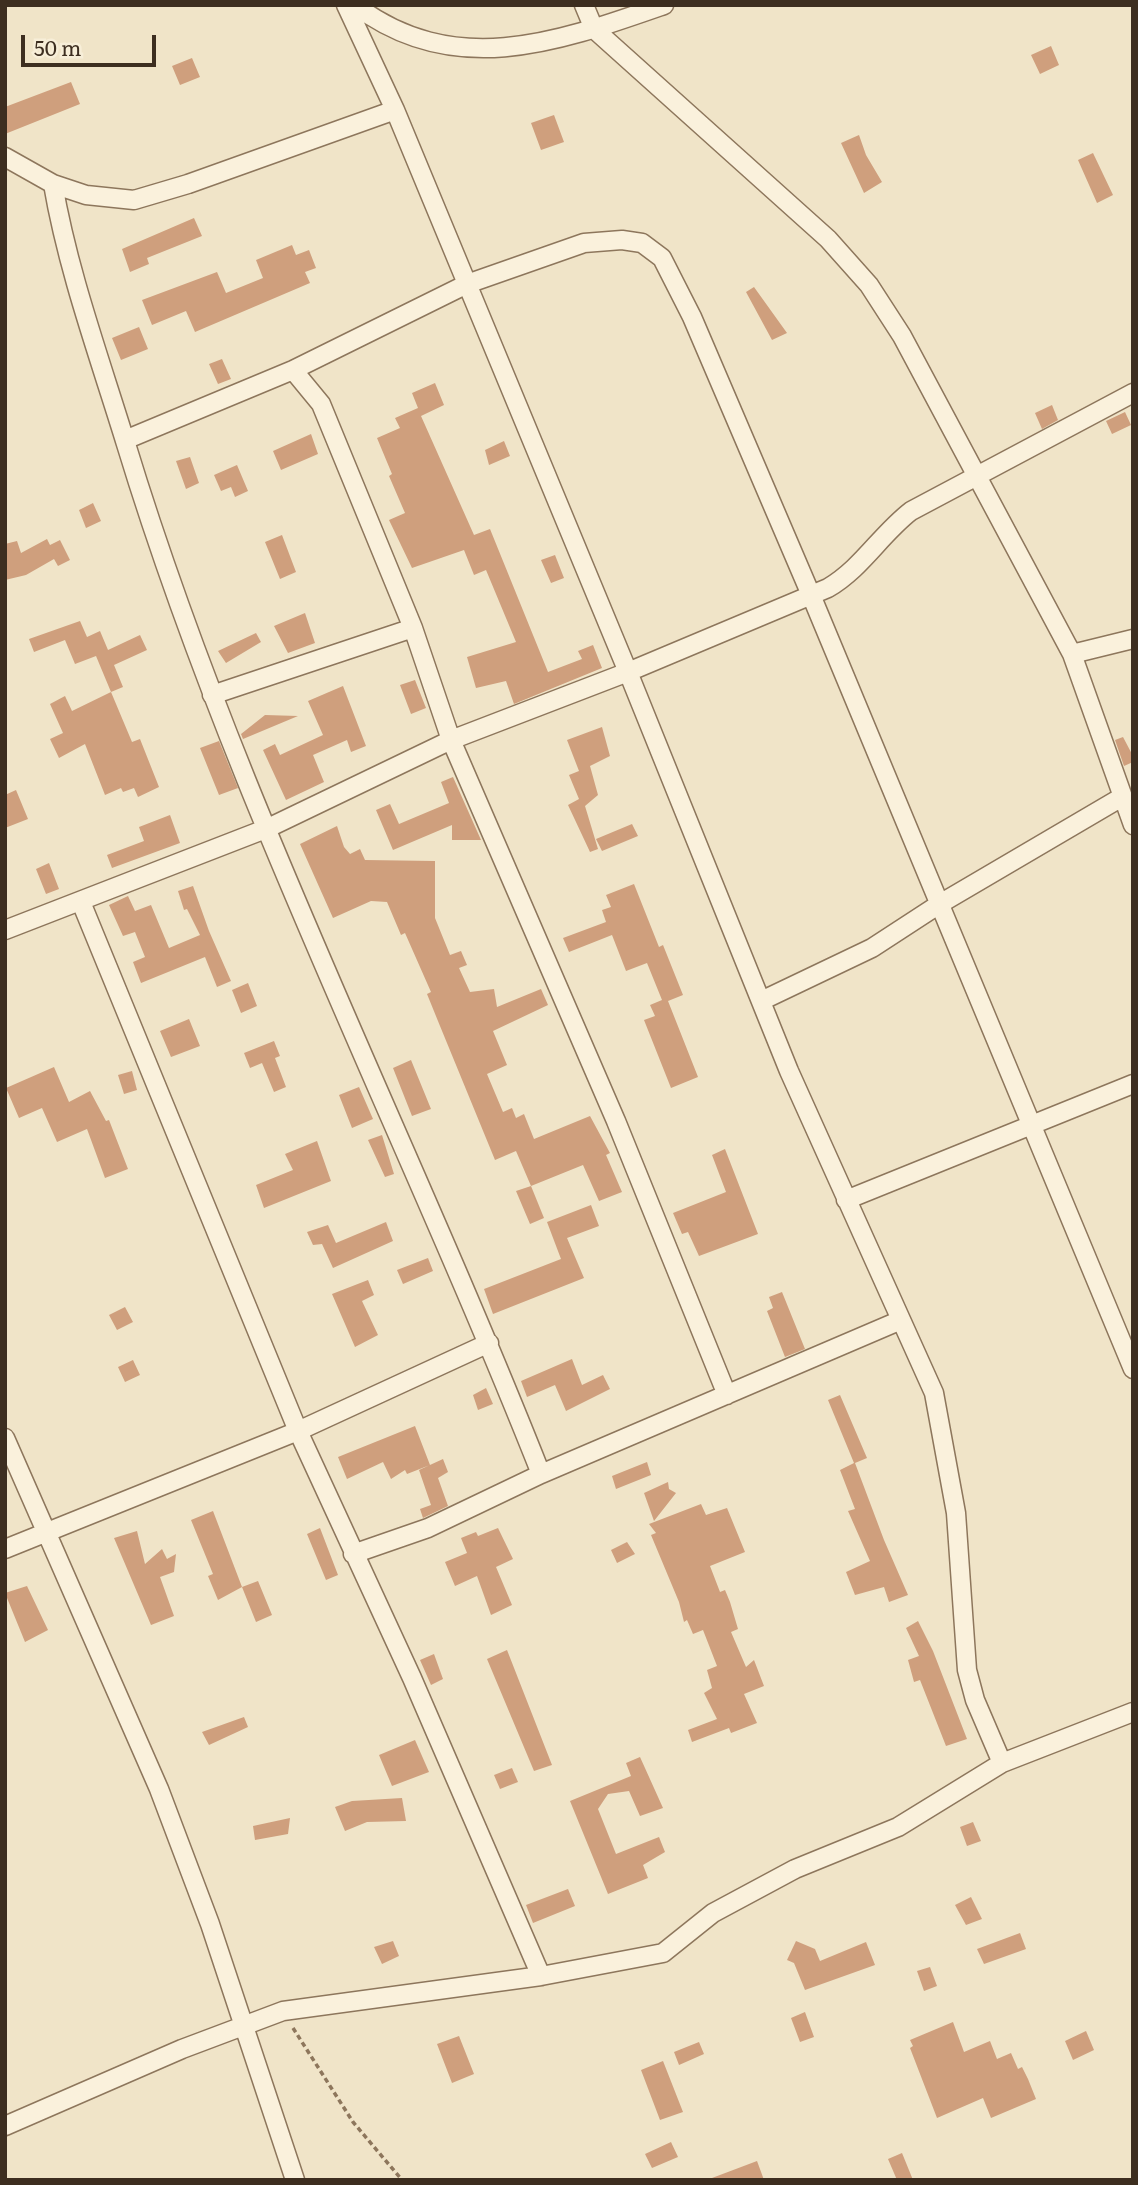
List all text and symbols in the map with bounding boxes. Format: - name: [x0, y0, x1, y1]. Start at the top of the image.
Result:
- scale bar: [24, 21, 159, 65]
- text: 50 m: [34, 31, 81, 62]

